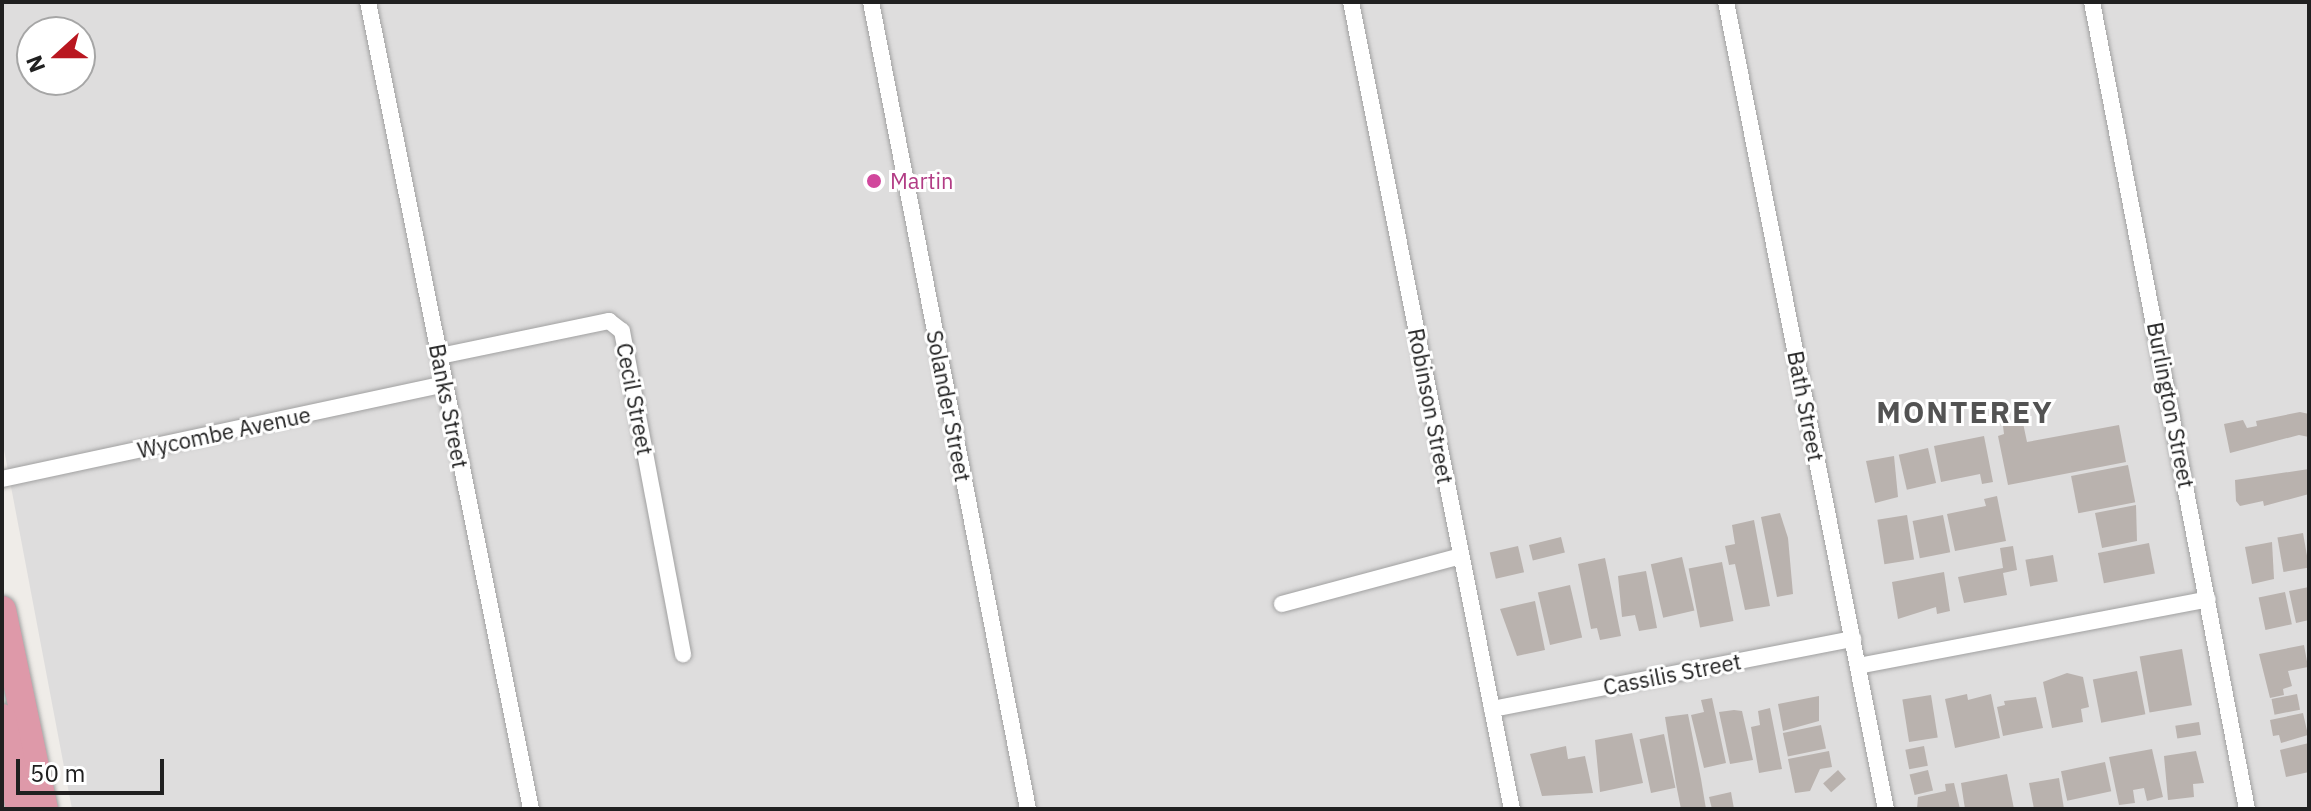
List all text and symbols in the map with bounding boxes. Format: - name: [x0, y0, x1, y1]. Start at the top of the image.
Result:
- north arrow: [16, 16, 96, 96]
- text: N: [19, 51, 51, 77]
- place label: Martin: [890, 168, 953, 194]
- marker: Martin: [865, 172, 883, 190]
- street label: Burlington Street: [2142, 320, 2200, 490]
- street label: Robinson Street: [1403, 326, 1459, 486]
- street label: Solander Street: [921, 328, 977, 484]
- street label: Cecil Street: [611, 341, 659, 457]
- street label: Banks Street: [424, 342, 474, 470]
- street label: Bath Street: [1782, 349, 1830, 463]
- district label: MONTEREY: [1876, 394, 2054, 430]
- street label: Wycombe Avenue: [135, 401, 313, 463]
- street label: Cassilis Street: [1601, 648, 1743, 700]
- scale bar: [20, 743, 168, 793]
- text: 50 m: [30, 757, 85, 789]

